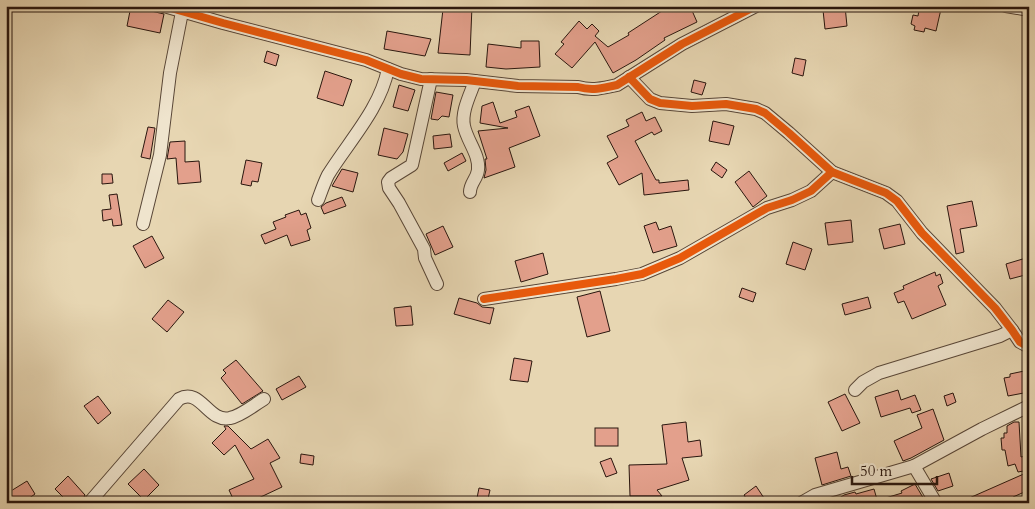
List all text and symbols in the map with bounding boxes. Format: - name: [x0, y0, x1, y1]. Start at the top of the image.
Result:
- scale bar: [852, 454, 938, 486]
- text: 50 m: [860, 461, 892, 481]

